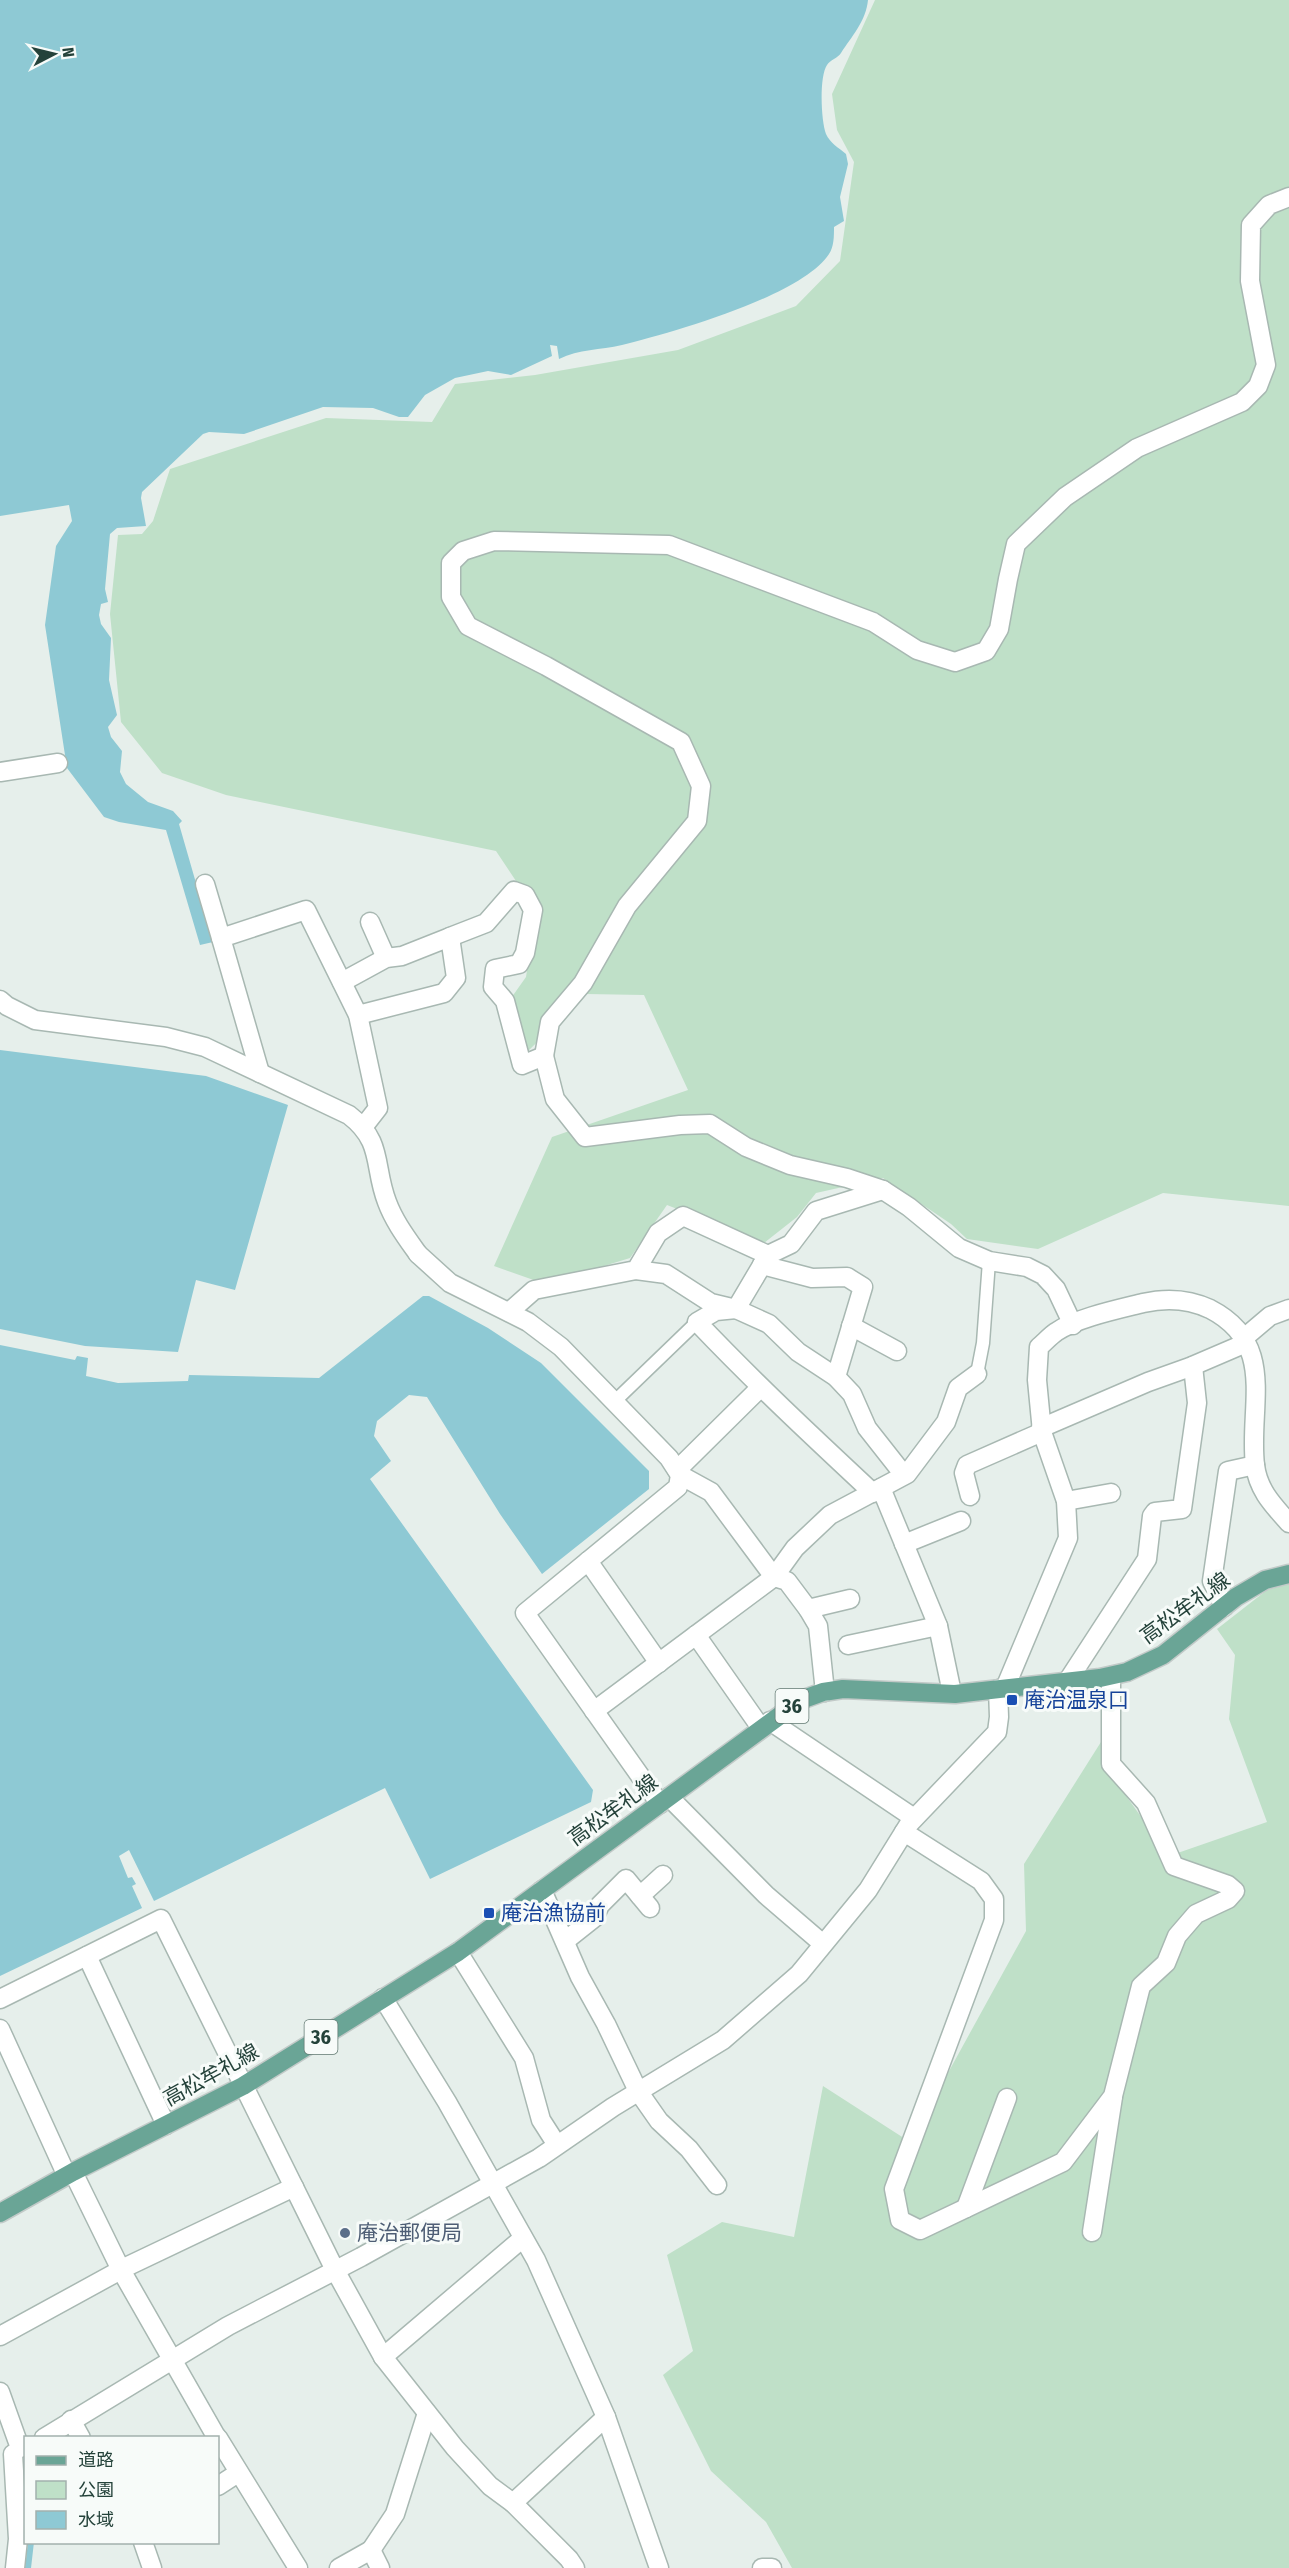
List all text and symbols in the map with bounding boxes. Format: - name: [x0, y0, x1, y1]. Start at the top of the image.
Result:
- north arrow: [24, 24, 84, 84]
- text: N: [58, 46, 78, 58]
- street label: 高松牟礼線: [1135, 1567, 1235, 1649]
- place label: 庵治温泉口: [1024, 1687, 1129, 1713]
- road number: 36: [776, 1689, 808, 1723]
- marker: 庵治温泉口: [1005, 1693, 1019, 1707]
- street label: 高松牟礼線: [563, 1769, 663, 1851]
- place label: 庵治漁協前: [501, 1900, 606, 1926]
- marker: 庵治漁協前: [482, 1906, 496, 1920]
- road number: 36: [304, 2020, 338, 2054]
- street label: 高松牟礼線: [159, 2038, 263, 2112]
- place label: 庵治郵便局: [357, 2220, 462, 2246]
- marker: 庵治郵便局: [338, 2226, 352, 2240]
- legend: [24, 2436, 219, 2544]
- text: 道路: [78, 2449, 114, 2471]
- text: 公園: [78, 2479, 114, 2501]
- text: 水域: [78, 2509, 114, 2531]

